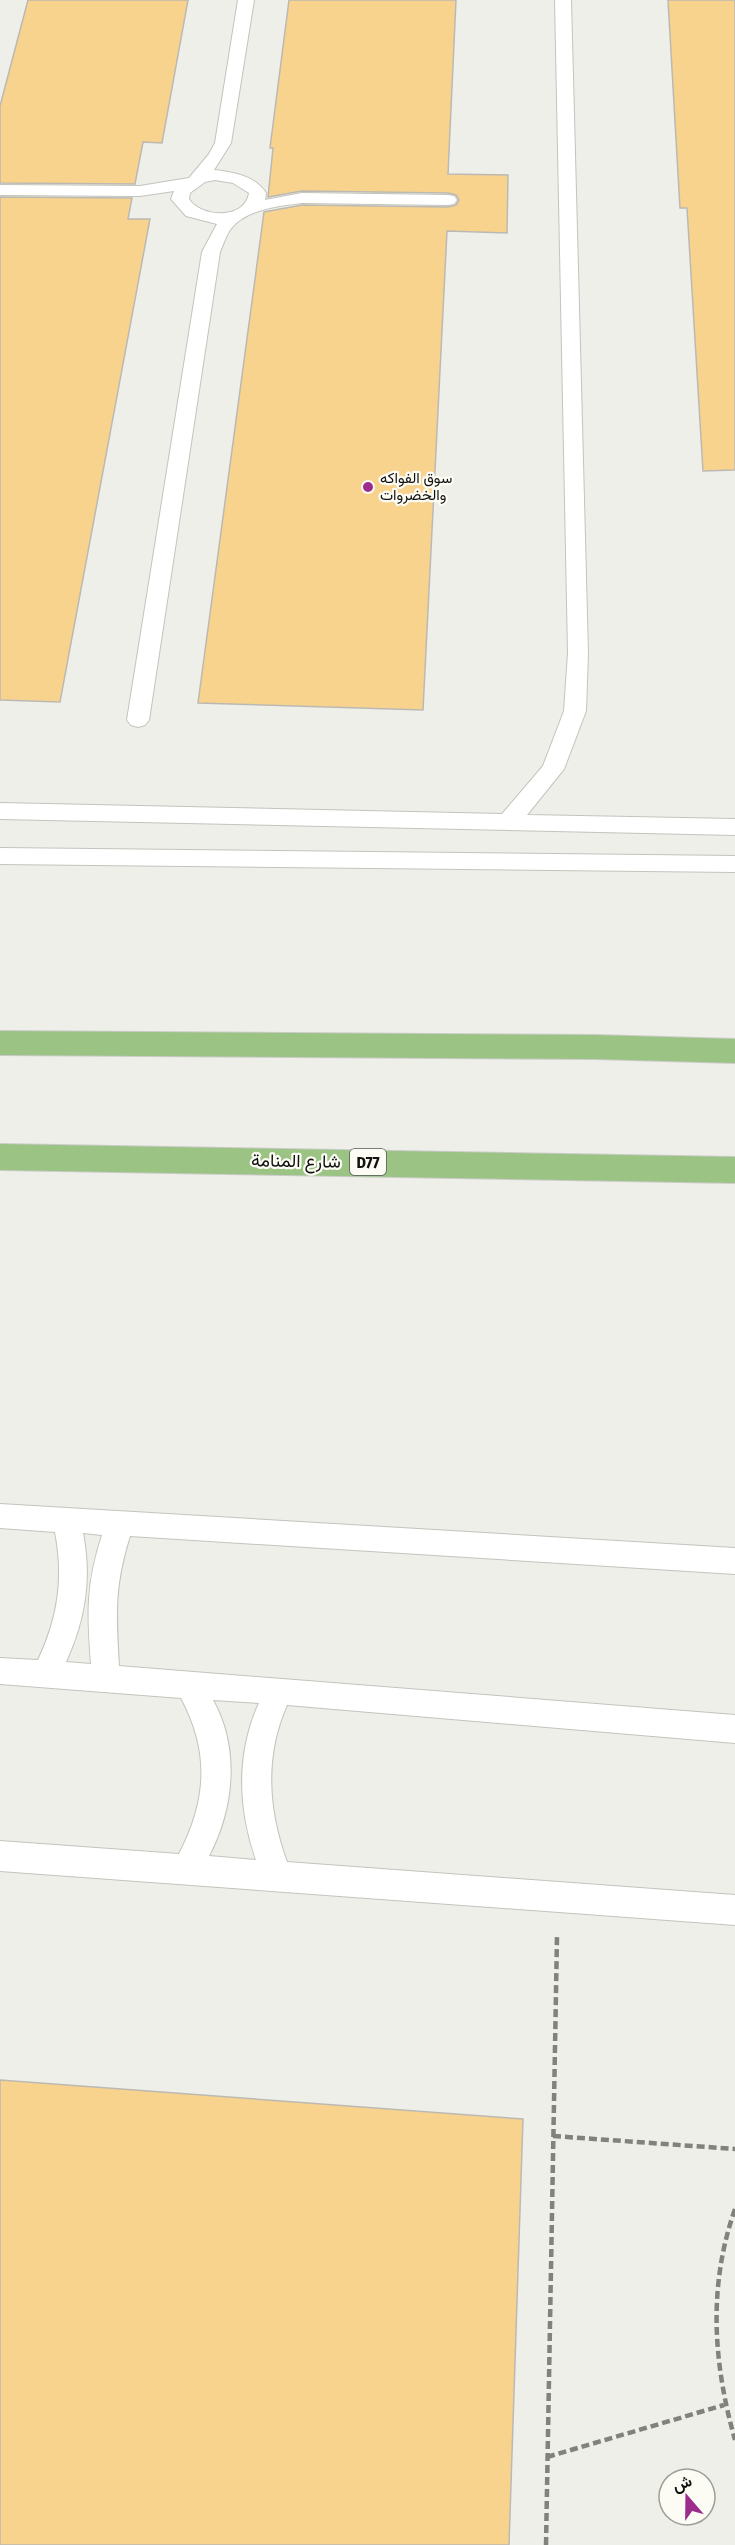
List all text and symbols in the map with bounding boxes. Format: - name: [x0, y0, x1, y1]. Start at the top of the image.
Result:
- place label: سوق الفواكه والخضروات: [380, 469, 452, 504]
- marker: سوق الفواكه والخضروات: [361, 480, 375, 494]
- street label: شارع المنامة: [251, 1149, 341, 1174]
- road number: D77: [350, 1149, 386, 1175]
- north arrow: [657, 2467, 717, 2527]
- text: ش: [670, 2471, 694, 2496]

